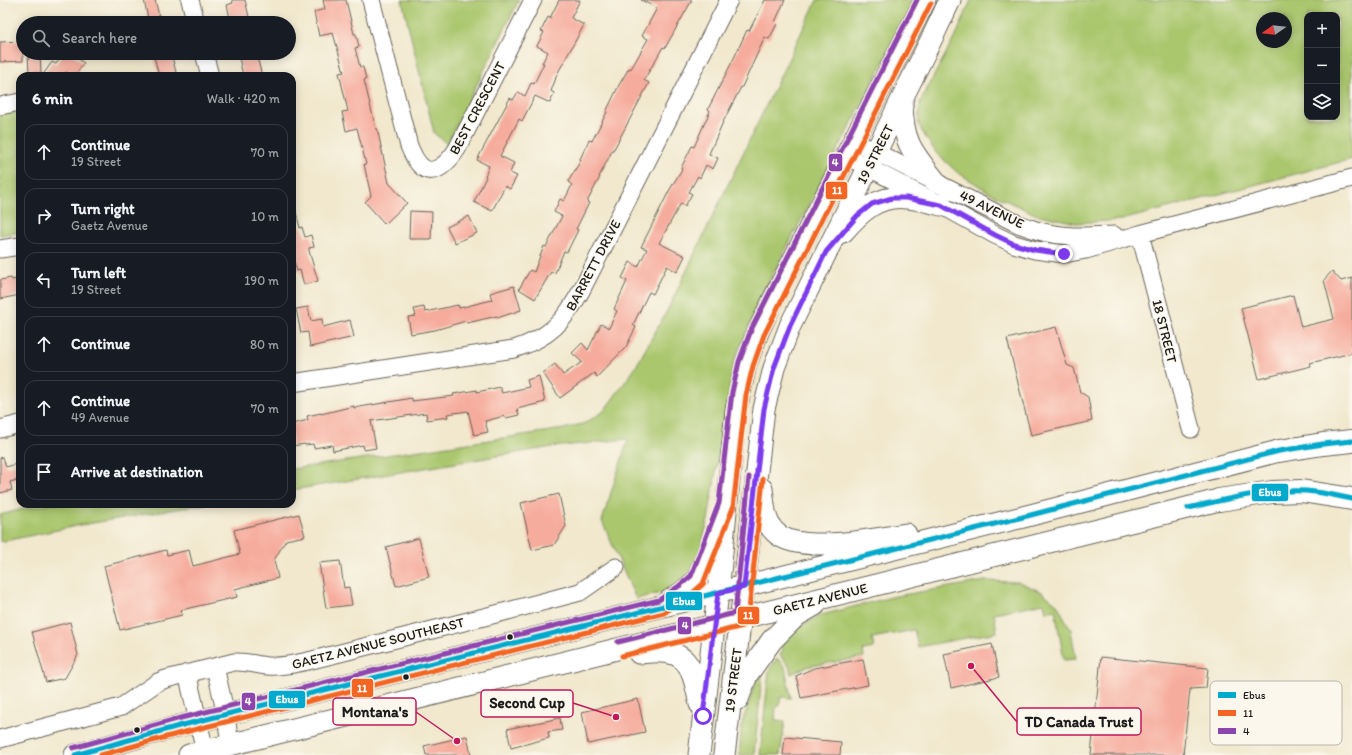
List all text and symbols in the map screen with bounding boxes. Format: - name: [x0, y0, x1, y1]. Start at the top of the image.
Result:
- north arrow: [1256, 12, 1292, 48]
- map controls: [1304, 12, 1340, 120]
- button: +: [1304, 12, 1340, 48]
- search box: [16, 16, 296, 60]
- icon: search: [30, 27, 52, 49]
- text: Search here: [62, 29, 137, 47]
- button: −: [1304, 48, 1340, 84]
- street label: BEST CRESCENT: [446, 59, 509, 158]
- button: layers: [1304, 84, 1340, 120]
- text: 6 min: [32, 88, 73, 108]
- text: Walk · 420 m: [207, 91, 280, 106]
- street label: 19 STREET: [853, 121, 898, 187]
- text: Continue: [71, 136, 130, 154]
- icon: ahead: [33, 141, 55, 163]
- text: 70 m: [251, 145, 279, 160]
- line badge: 4: [828, 153, 843, 172]
- text: 19 Street: [71, 154, 121, 169]
- text: 4: [832, 156, 839, 169]
- line badge: 11: [825, 181, 848, 200]
- text: 11: [832, 184, 843, 197]
- street label: 49 AVENUE: [957, 186, 1027, 233]
- text: Turn right: [71, 200, 135, 218]
- icon: right: [33, 205, 55, 227]
- text: 10 m: [251, 209, 279, 224]
- street label: BARRETT DRIVE: [562, 216, 625, 314]
- text: Gaetz Avenue: [71, 218, 148, 233]
- route end: [1055, 245, 1073, 263]
- text: Turn left: [71, 264, 126, 282]
- icon: left: [33, 269, 55, 291]
- text: 190 m: [244, 273, 279, 288]
- text: 19 Street: [71, 282, 121, 297]
- street label: 18 STREET: [1148, 297, 1181, 365]
- icon: ahead: [33, 333, 55, 355]
- text: Continue: [71, 335, 130, 353]
- text: 80 m: [250, 337, 279, 352]
- text: Continue: [71, 392, 130, 410]
- icon: ahead: [33, 397, 55, 419]
- text: 70 m: [251, 401, 279, 416]
- text: 49 Avenue: [71, 410, 129, 425]
- icon: arrive: [33, 461, 55, 483]
- text: Arrive at destination: [71, 463, 203, 481]
- line badge: Ebus: [1251, 483, 1289, 502]
- text: Ebus: [1259, 486, 1281, 499]
- street label: GAETZ AVENUE: [771, 579, 869, 619]
- line badge: Ebus: [665, 591, 703, 611]
- text: Ebus: [673, 595, 695, 608]
- line badge: 11: [737, 606, 760, 625]
- text: 11: [743, 609, 754, 622]
- street label: GAETZ AVENUE SOUTHEAST: [290, 614, 466, 673]
- line badge: 4: [677, 616, 692, 635]
- text: 4: [682, 619, 689, 632]
- unlabelled marker: [505, 632, 515, 642]
- street label: 19 STREET: [721, 647, 746, 713]
- unlabelled marker: [401, 672, 411, 682]
- line badge: 11: [351, 678, 374, 698]
- legend: [1210, 681, 1342, 745]
- text: 11: [357, 682, 368, 695]
- text: Ebus: [1243, 689, 1266, 702]
- line badge: Ebus: [268, 690, 306, 709]
- callout: Second Cup: [481, 690, 573, 717]
- line badge: 4: [241, 692, 256, 711]
- text: Ebus: [276, 693, 298, 706]
- text: Second Cup: [489, 694, 565, 713]
- text: 4: [245, 695, 252, 708]
- callout: Montana's: [333, 698, 416, 725]
- text: Montana's: [342, 703, 409, 721]
- route start: [694, 707, 712, 725]
- text: 11: [1243, 707, 1253, 720]
- callout: TD Canada Trust: [1017, 708, 1141, 735]
- text: TD Canada Trust: [1024, 713, 1134, 731]
- unlabelled marker: [132, 725, 142, 735]
- text: 4: [1243, 725, 1250, 738]

